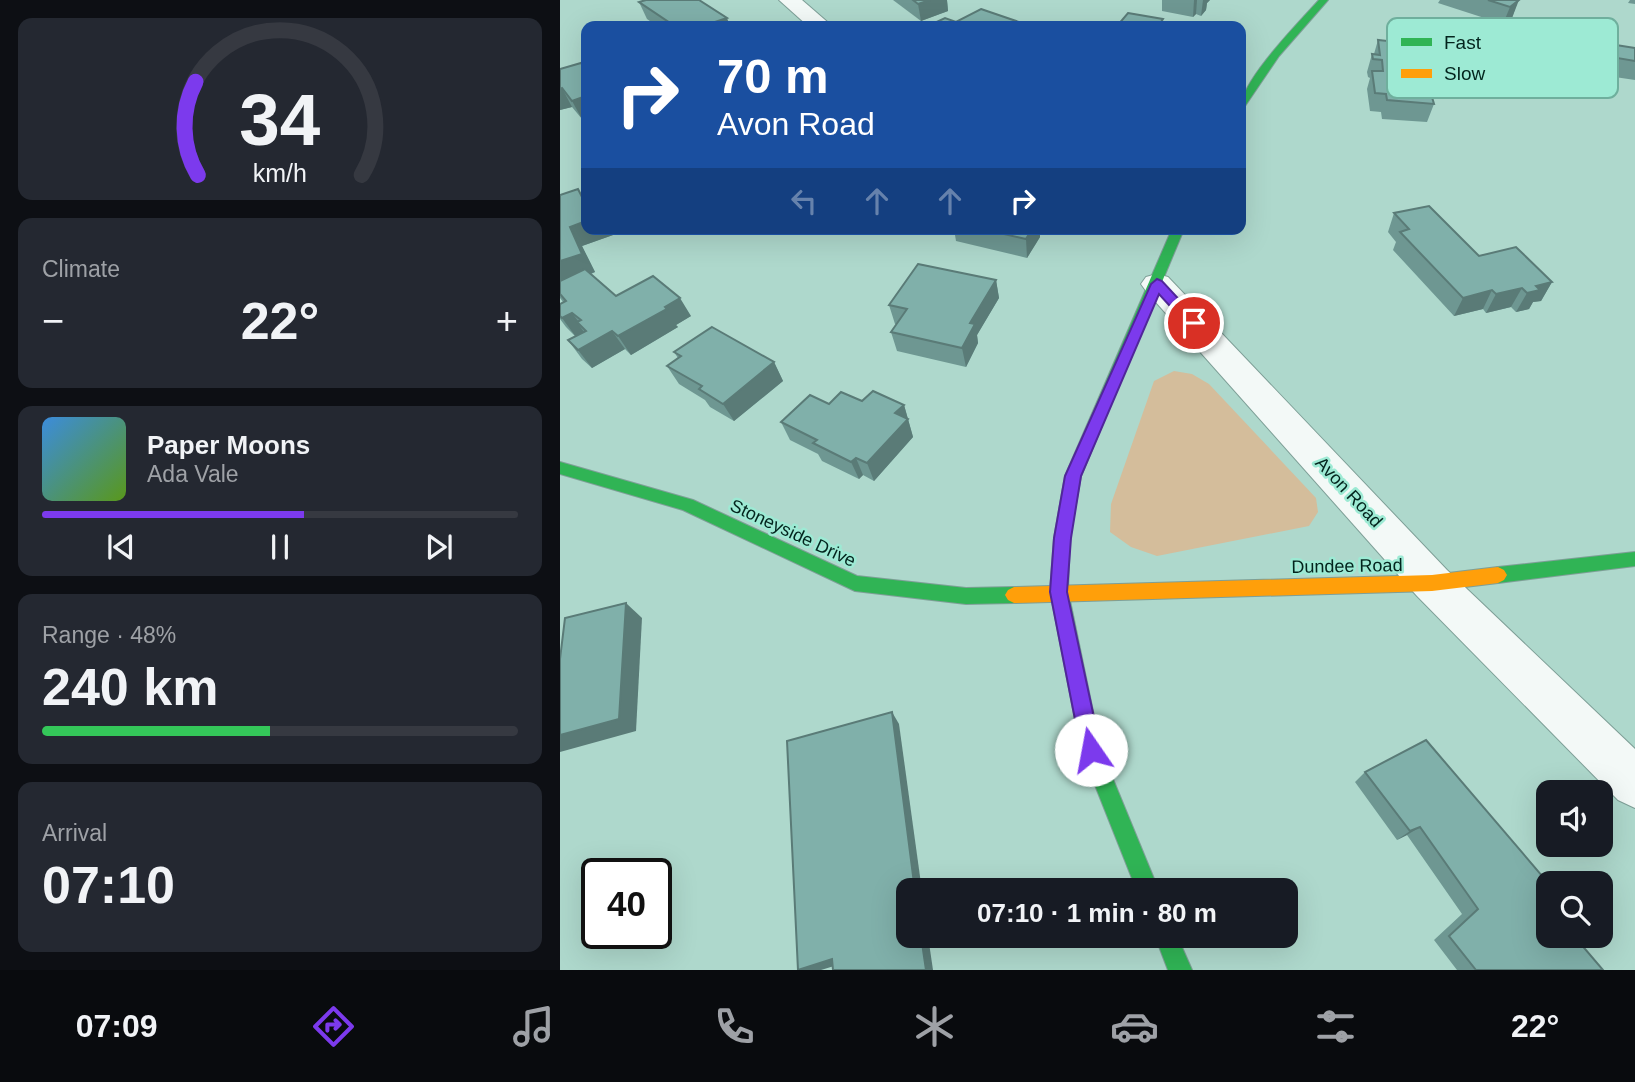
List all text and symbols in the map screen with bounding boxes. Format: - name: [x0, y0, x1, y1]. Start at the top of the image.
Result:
- legend: [1387, 18, 1618, 98]
- text: Fast: [1444, 32, 1482, 53]
- icon: right: [602, 49, 693, 140]
- text: 70 m: [717, 49, 829, 103]
- text: Slow: [1444, 63, 1485, 84]
- text: 34: [240, 79, 321, 160]
- text: Avon Road: [717, 106, 875, 142]
- text: km/h: [253, 159, 307, 187]
- icon: left: [785, 182, 823, 220]
- icon: ahead: [858, 182, 896, 220]
- icon: ahead: [931, 182, 969, 220]
- icon: right: [1004, 182, 1042, 220]
- text: Climate: [42, 256, 120, 282]
- text: 22°: [241, 292, 319, 350]
- pin: [1164, 293, 1224, 353]
- text: −: [42, 300, 64, 342]
- text: +: [496, 300, 518, 342]
- icon: arrive: [1175, 304, 1213, 342]
- text: Paper Moons: [147, 430, 310, 460]
- street label: Avon Road: [1311, 453, 1387, 531]
- text: Ada Vale: [147, 461, 239, 487]
- street label: Stoneyside Drive: [727, 495, 859, 571]
- icon: previous: [102, 528, 140, 566]
- icon: pause: [261, 528, 299, 566]
- icon: next: [420, 528, 458, 566]
- street label: Dundee Road: [1291, 555, 1403, 577]
- text: Range · 48%: [42, 622, 176, 648]
- text: 240 km: [42, 658, 218, 716]
- position arrow: [1054, 713, 1128, 787]
- map controls: [1536, 780, 1613, 948]
- button: sound: [1536, 780, 1613, 857]
- text: Arrival: [42, 820, 107, 846]
- text: 07:10: [42, 856, 175, 914]
- speed limit sign: 40: [581, 858, 672, 949]
- button: search: [1536, 871, 1613, 948]
- text: 07:10 · 1 min · 80 m: [977, 898, 1217, 928]
- icon: directions: [309, 1002, 358, 1051]
- icon: music: [509, 1002, 558, 1051]
- icon: phone: [710, 1002, 759, 1051]
- icon: climate: [910, 1002, 959, 1051]
- icon: car: [1110, 1002, 1159, 1051]
- icon: filters: [1311, 1002, 1360, 1051]
- text: 07:09: [76, 1008, 158, 1044]
- text: 22°: [1511, 1008, 1559, 1044]

